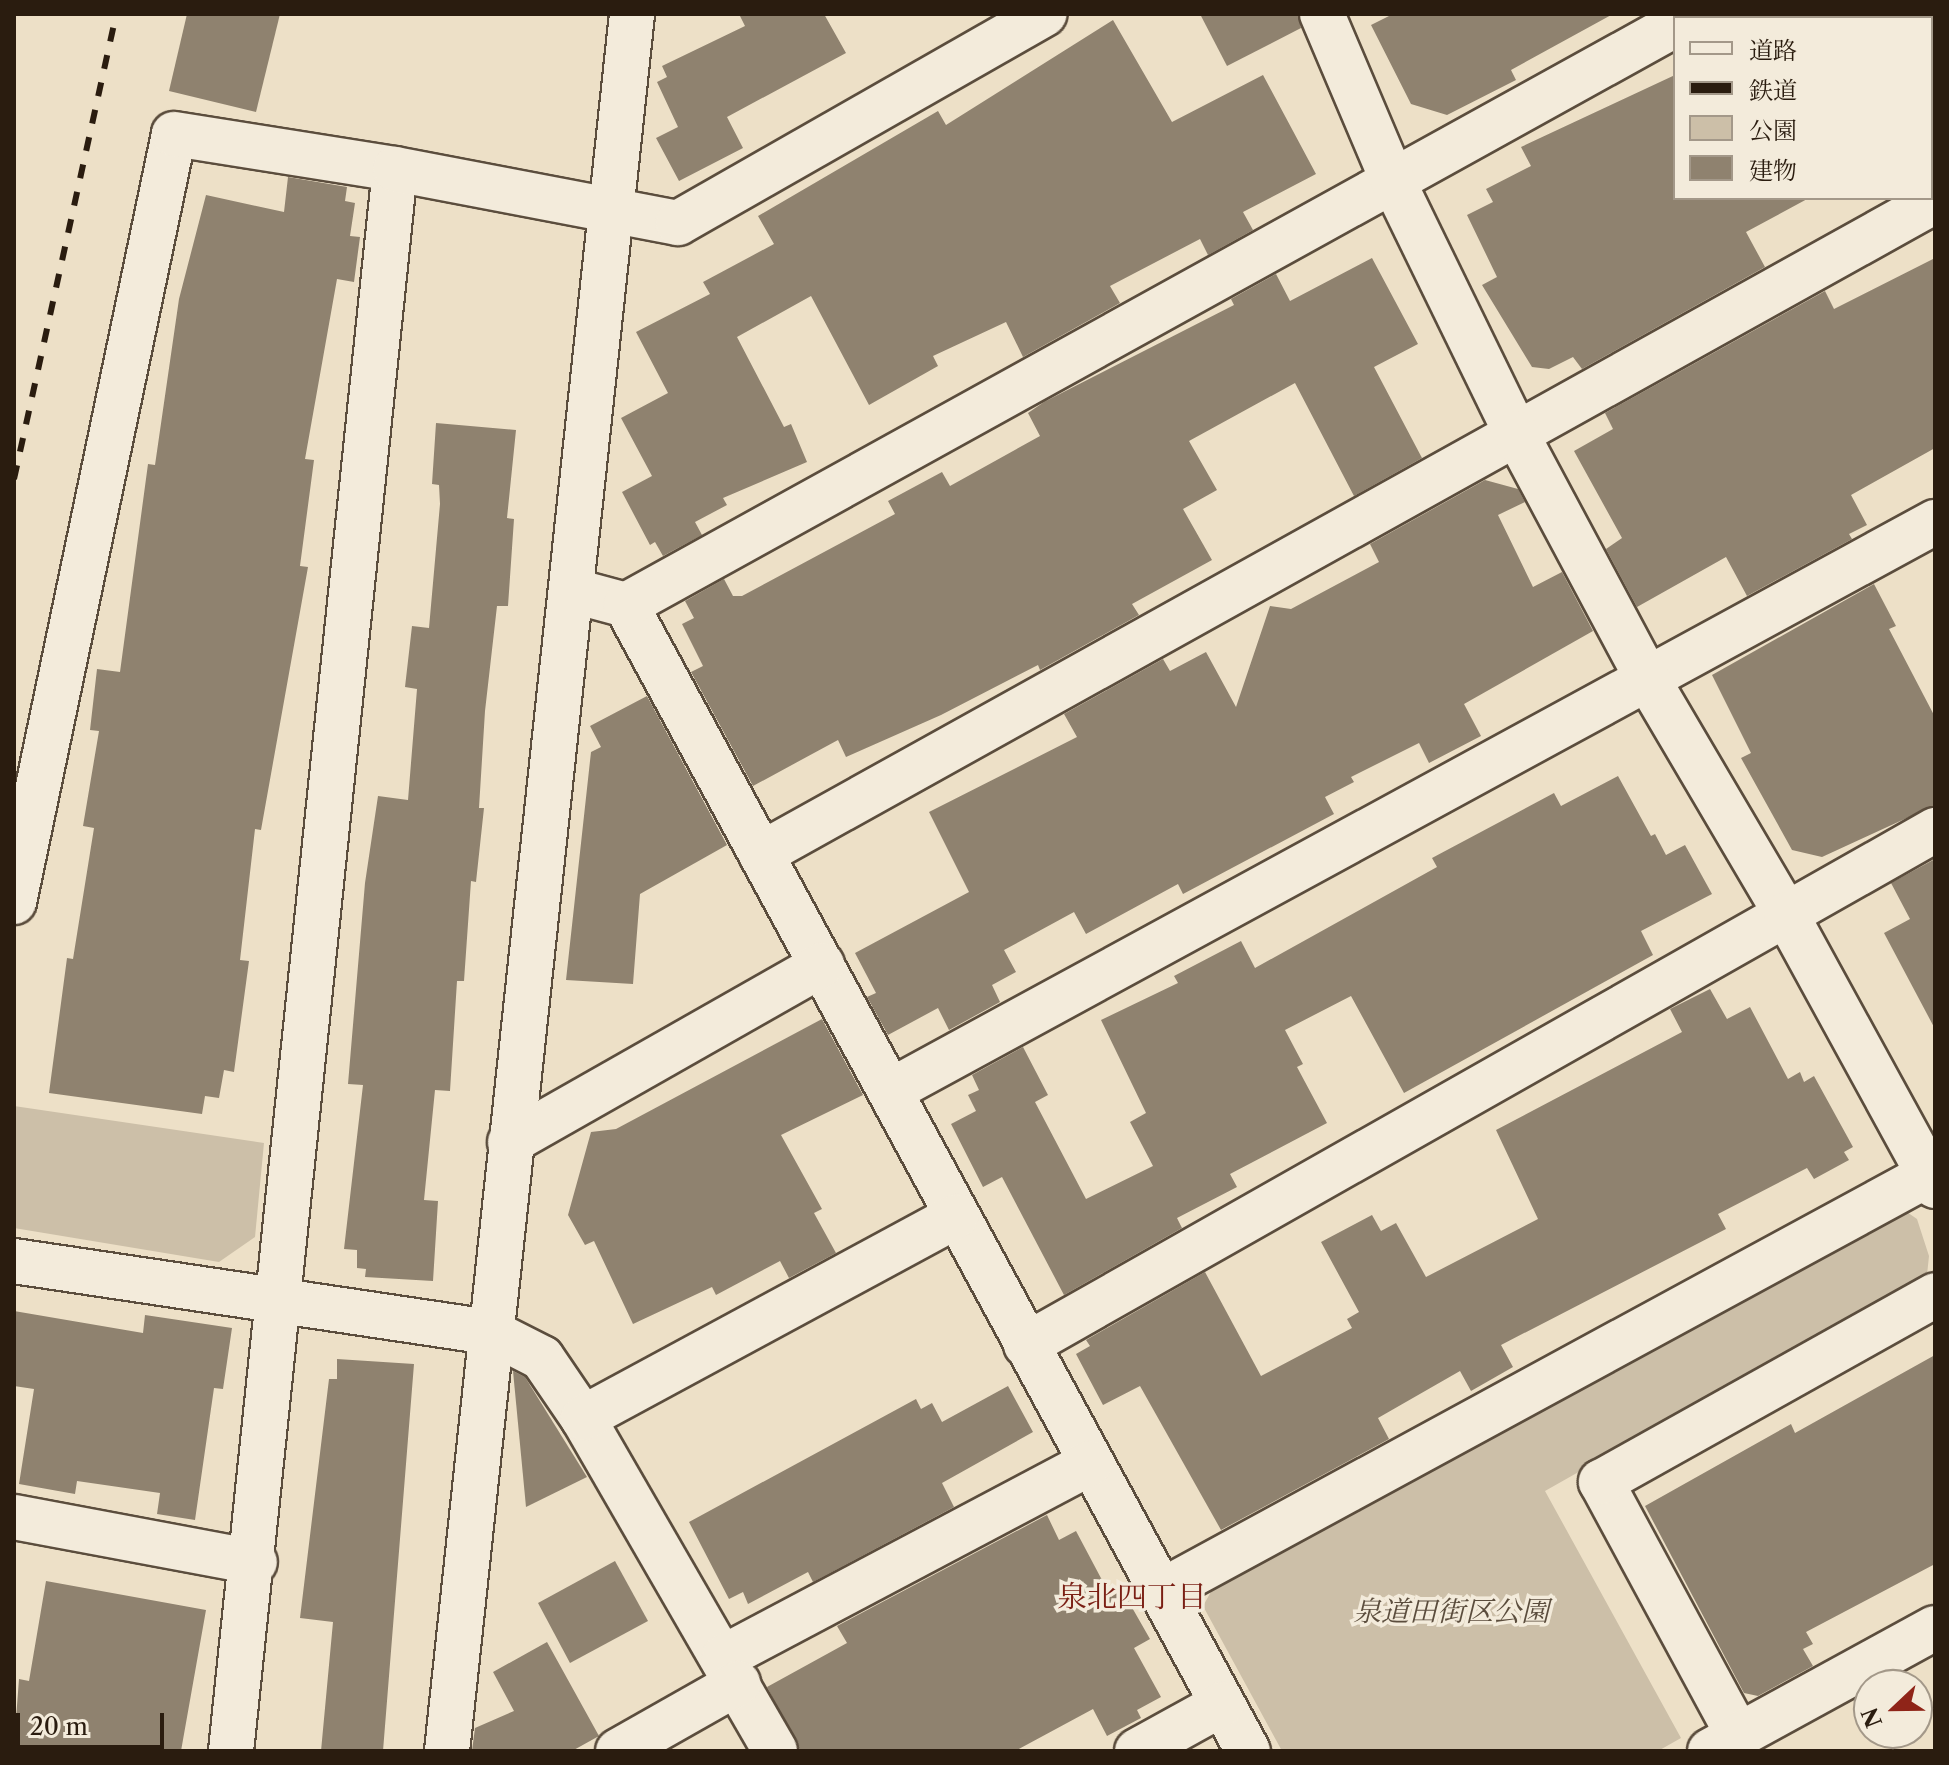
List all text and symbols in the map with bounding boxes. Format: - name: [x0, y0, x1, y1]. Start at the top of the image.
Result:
- legend: [1673, 16, 1933, 200]
- text: 道路: [1749, 36, 1797, 65]
- text: 鉄道: [1749, 76, 1797, 105]
- text: 公園: [1749, 116, 1797, 145]
- text: 建物: [1749, 156, 1797, 185]
- district label: 泉北四丁目: [1057, 1579, 1207, 1615]
- park label: 泉道田街区公園: [1353, 1594, 1549, 1628]
- north arrow: [1853, 1669, 1933, 1749]
- scale bar: [20, 1697, 168, 1747]
- text: N: [1856, 1704, 1888, 1731]
- text: 20 m: [30, 1712, 88, 1741]

